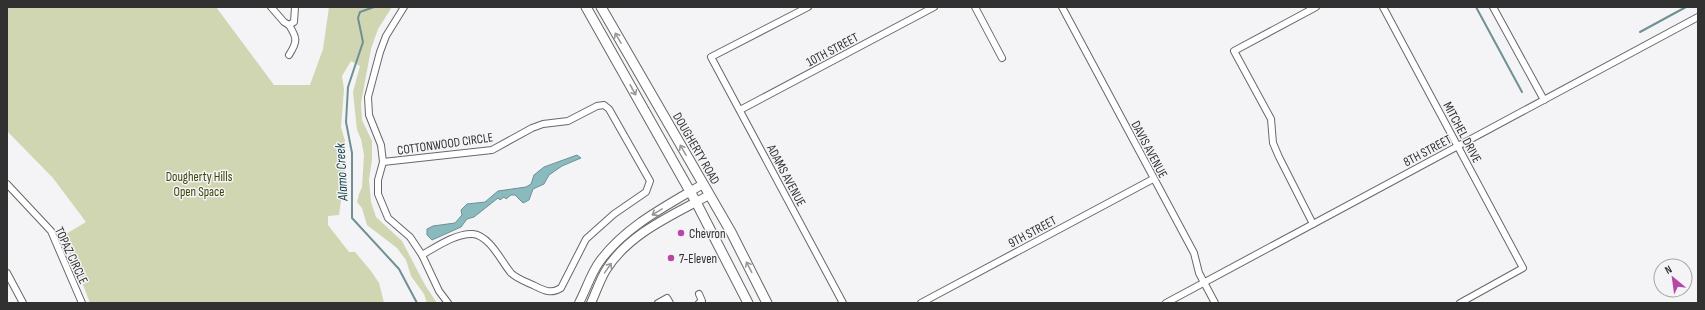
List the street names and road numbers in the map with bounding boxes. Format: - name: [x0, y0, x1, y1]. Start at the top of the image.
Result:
- street label: 10TH STREET: [804, 30, 861, 70]
- street label: MITCHEL DRIVE: [1439, 99, 1485, 166]
- street label: DOUGHERTY ROAD: [669, 110, 723, 187]
- street label: DAVIS AVENUE: [1127, 118, 1171, 181]
- street label: COTTONWOOD CIRCLE: [396, 129, 494, 159]
- street label: 8TH STREET: [1401, 132, 1454, 170]
- street label: ADAMS AVENUE: [763, 141, 809, 209]
- street label: 9TH STREET: [1006, 213, 1059, 251]
- street label: TOPAZ CIRCLE: [51, 224, 91, 287]

